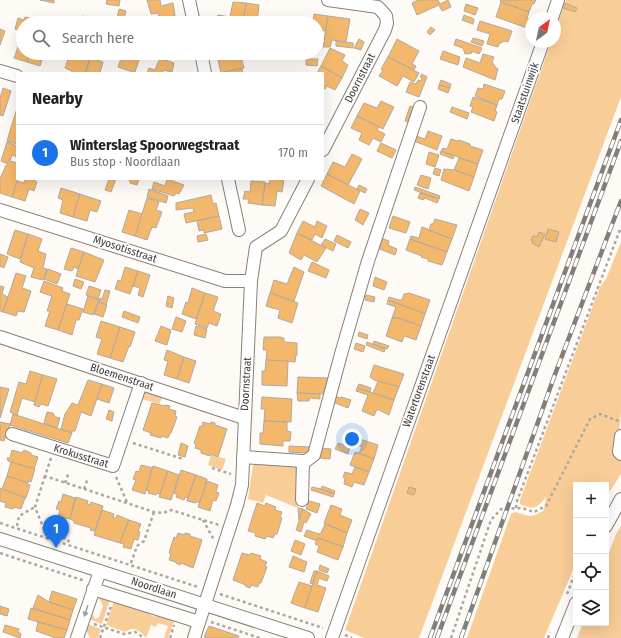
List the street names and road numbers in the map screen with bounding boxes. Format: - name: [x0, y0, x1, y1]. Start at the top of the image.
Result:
- street label: Doornstraat: [342, 51, 378, 105]
- street label: Staatstuinwijk: [508, 60, 542, 125]
- street label: Myosotisstraat: [92, 233, 159, 266]
- street label: Watertorenstraat: [400, 353, 438, 429]
- street label: Doornstraat: [238, 356, 254, 411]
- street label: Bloemenstraat: [89, 361, 156, 393]
- street label: Krokusstraat: [52, 442, 110, 471]
- street label: Noordlaan: [130, 575, 178, 601]

